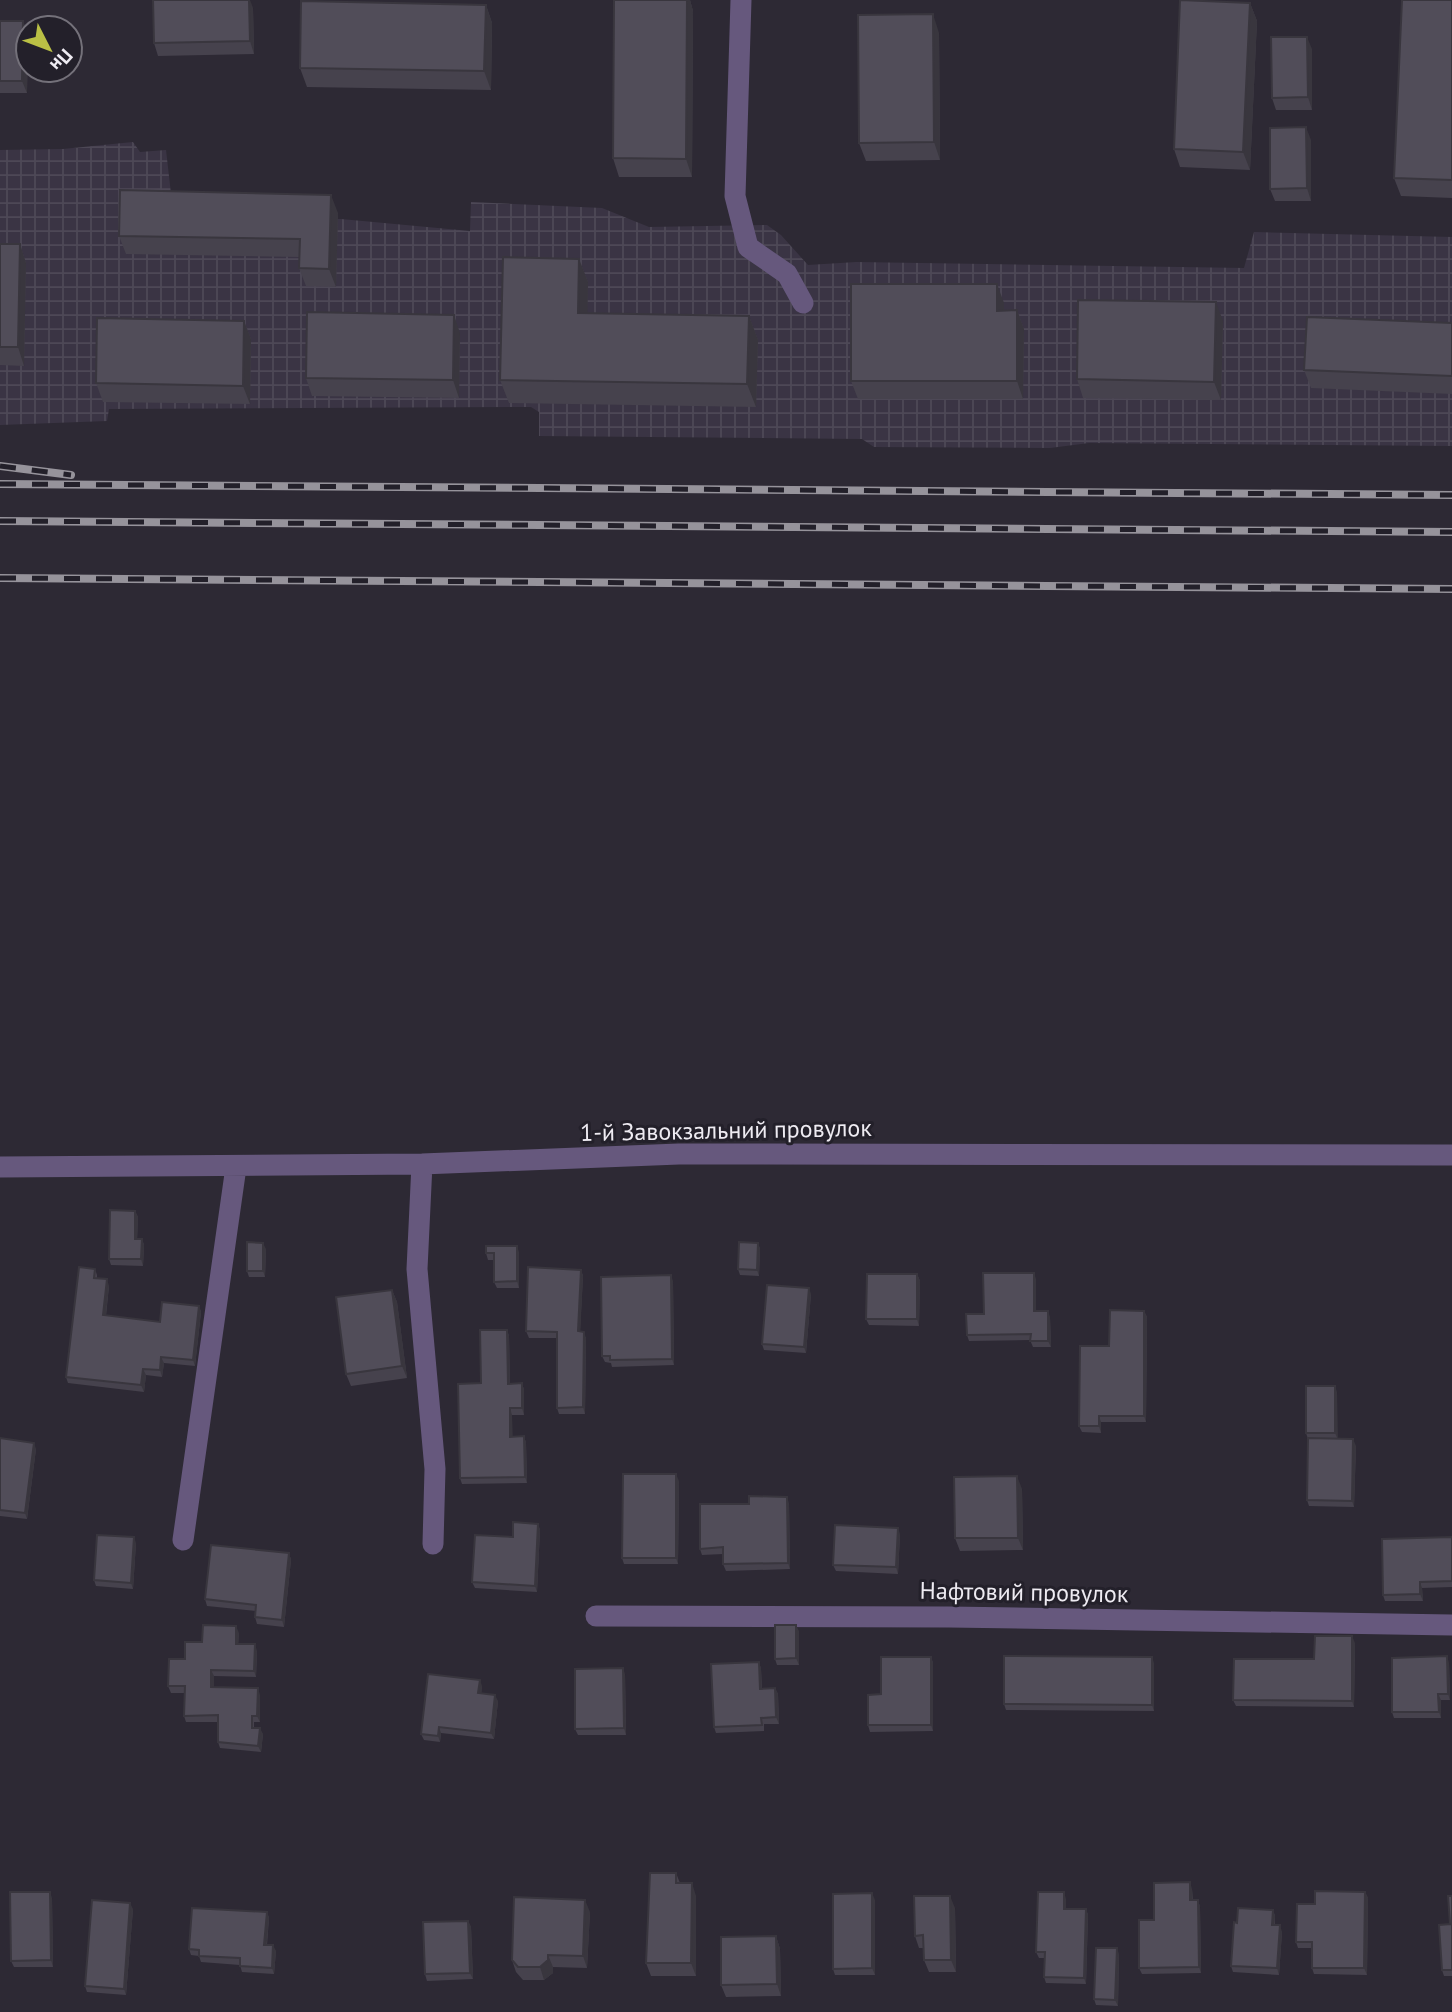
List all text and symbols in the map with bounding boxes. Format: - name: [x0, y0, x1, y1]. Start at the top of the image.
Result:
- north arrow: [14, 14, 84, 84]
- text: Пн: [45, 44, 78, 77]
- street label: 1-й Завокзальний провулок: [580, 1112, 873, 1148]
- street label: Нафтовий провулок: [919, 1575, 1129, 1609]

